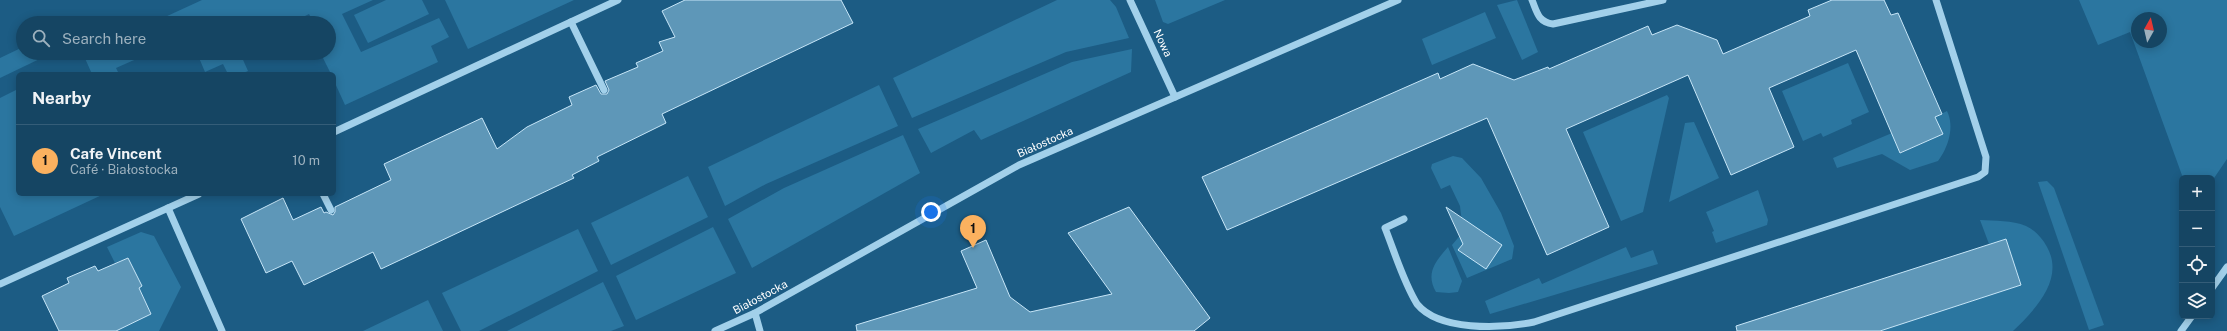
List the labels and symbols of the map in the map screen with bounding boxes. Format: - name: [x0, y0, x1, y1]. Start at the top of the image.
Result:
- north arrow: [2131, 12, 2167, 48]
- street label: Nowa: [1151, 27, 1175, 59]
- street label: Białostocka: [1015, 124, 1075, 160]
- your location: [921, 202, 941, 222]
- pin: 1: [960, 215, 986, 248]
- street label: Białostocka: [731, 278, 789, 316]

